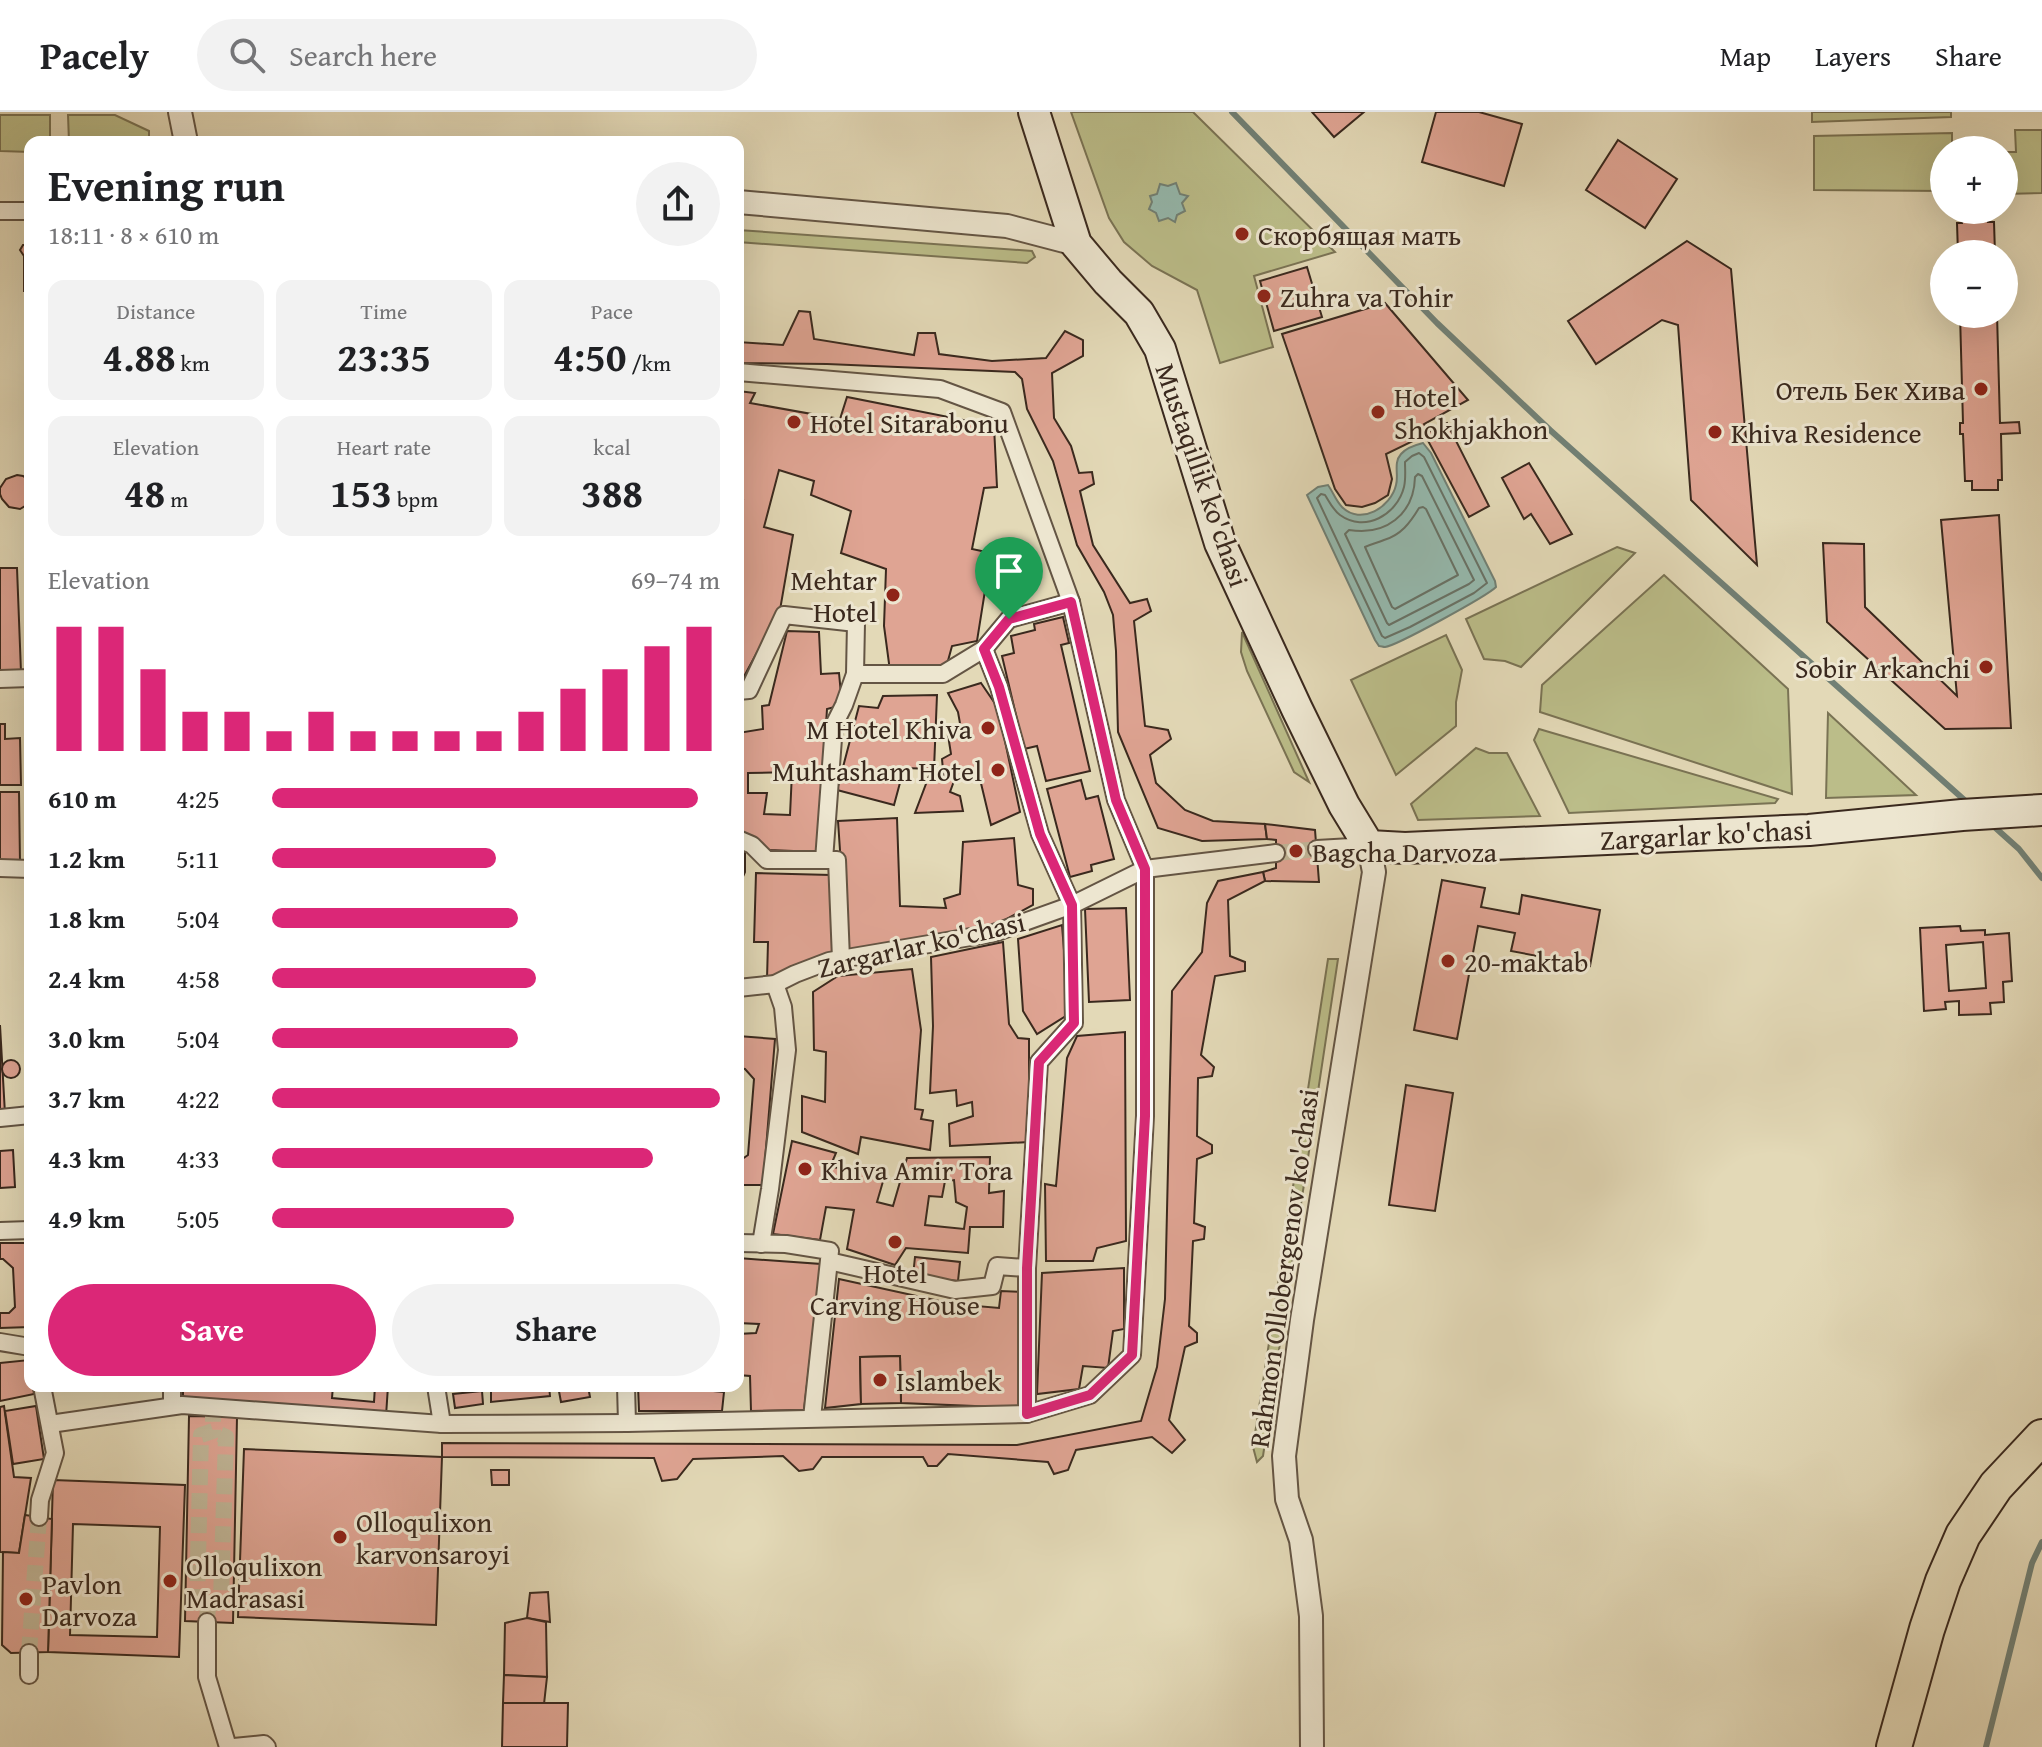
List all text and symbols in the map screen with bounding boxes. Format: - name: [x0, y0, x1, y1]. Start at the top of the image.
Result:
- search box: [197, 19, 757, 91]
- text: Pacely: [40, 27, 149, 83]
- icon: search: [225, 33, 269, 77]
- text: Search here: [289, 33, 437, 77]
- text: Map: [1720, 35, 1771, 76]
- text: Layers: [1815, 35, 1891, 76]
- text: Share: [1935, 35, 2002, 76]
- map controls: [1930, 136, 2018, 328]
- button: +: [1930, 136, 2018, 224]
- text: Evening run: [48, 153, 285, 217]
- button: share: [636, 162, 720, 246]
- place label: Скорбящая мать: [1258, 214, 1461, 255]
- text: 18:11 · 8 × 610 m: [48, 215, 219, 254]
- marker: Скорбящая мать: [1233, 225, 1251, 243]
- button: −: [1930, 240, 2018, 328]
- place label: Zuhra va Tohir: [1280, 276, 1454, 317]
- marker: Zuhra va Tohir: [1255, 287, 1273, 305]
- text: Distance: [117, 295, 195, 327]
- text: Time: [361, 295, 407, 327]
- text: Pace: [591, 295, 633, 327]
- text: 4.88: [102, 327, 176, 386]
- text: 23:35: [337, 327, 431, 386]
- text: 4:50: [553, 327, 627, 386]
- text: km: [176, 347, 210, 379]
- text: /km: [627, 347, 671, 379]
- street label: Mustaqillik ko'chasi: [1146, 358, 1261, 592]
- place label: Отель Бек Хива: [1776, 369, 1966, 410]
- place label: Hotel Shokhjakhon: [1394, 376, 1549, 449]
- marker: Отель Бек Хива: [1972, 380, 1990, 398]
- place label: Hotel Sitarabonu: [810, 402, 1009, 443]
- marker: Hotel Shokhjakhon: [1369, 403, 1387, 421]
- place label: Khiva Residence: [1731, 412, 1922, 453]
- marker: Hotel Sitarabonu: [785, 413, 803, 431]
- marker: Khiva Residence: [1706, 423, 1724, 441]
- text: Elevation: [113, 431, 199, 463]
- text: Heart rate: [337, 431, 431, 463]
- text: kcal: [593, 431, 631, 463]
- text: 48: [124, 463, 165, 522]
- text: 153: [330, 463, 392, 522]
- text: 388: [581, 463, 643, 522]
- text: m: [165, 483, 188, 515]
- text: bpm: [392, 483, 438, 515]
- pin: [975, 537, 1043, 619]
- icon: arrive: [987, 549, 1031, 593]
- place label: Mehtar Hotel: [791, 559, 877, 632]
- text: Elevation: [48, 560, 150, 599]
- text: 69–74 m: [631, 560, 720, 599]
- marker: Mehtar Hotel: [884, 586, 902, 604]
- place label: Sobir Arkanchi: [1795, 647, 1970, 688]
- marker: Sobir Arkanchi: [1977, 658, 1995, 676]
- place label: M Hotel Khiva: [806, 708, 973, 749]
- marker: M Hotel Khiva: [979, 719, 997, 737]
- place label: Muhtasham Hotel: [772, 750, 982, 791]
- marker: Muhtasham Hotel: [989, 761, 1007, 779]
- text: 610 m: [48, 779, 116, 818]
- text: 4:25: [176, 779, 220, 818]
- street label: Zargarlar ko'chasi: [1599, 808, 1813, 860]
- place label: Bagcha Darvoza: [1312, 831, 1498, 872]
- text: 1.2 km: [48, 839, 125, 878]
- text: 5:11: [176, 839, 220, 878]
- marker: Bagcha Darvoza: [1287, 842, 1305, 860]
- text: 1.8 km: [48, 899, 125, 938]
- text: 5:04: [176, 899, 220, 938]
- street label: Zargarlar ko'chasi: [813, 900, 1029, 988]
- place label: 20-maktab: [1464, 941, 1589, 982]
- marker: 20-maktab: [1439, 952, 1457, 970]
- text: 2.4 km: [48, 959, 125, 998]
- text: 4:58: [176, 959, 220, 998]
- text: 3.0 km: [48, 1019, 125, 1058]
- text: 5:04: [176, 1019, 220, 1058]
- text: 3.7 km: [48, 1079, 125, 1118]
- text: 4:22: [176, 1079, 220, 1118]
- street label: Rahmon Ollobergenov ko'chasi: [1238, 1086, 1329, 1450]
- text: 4.3 km: [48, 1139, 125, 1178]
- text: 4:33: [176, 1139, 220, 1178]
- place label: Khiva Amir Tora: [821, 1149, 1014, 1190]
- marker: Khiva Amir Tora: [796, 1160, 814, 1178]
- text: 4.9 km: [48, 1199, 125, 1238]
- text: 5:05: [176, 1199, 220, 1238]
- marker: Hotel Carving House: [886, 1233, 904, 1251]
- place label: Hotel Carving House: [810, 1252, 980, 1325]
- button: Save: [48, 1284, 376, 1376]
- button: Share: [392, 1284, 720, 1376]
- place label: Islambek: [896, 1360, 1002, 1401]
- marker: Islambek: [871, 1371, 889, 1389]
- place label: Olloqulixon karvonsaroyi: [356, 1501, 510, 1574]
- marker: Olloqulixon karvonsaroyi: [331, 1528, 349, 1546]
- place label: Olloqulixon Madrasasi: [186, 1545, 323, 1618]
- place label: Pavlon Darvoza: [42, 1563, 138, 1636]
- marker: Olloqulixon Madrasasi: [161, 1572, 179, 1590]
- marker: Pavlon Darvoza: [17, 1590, 35, 1608]

